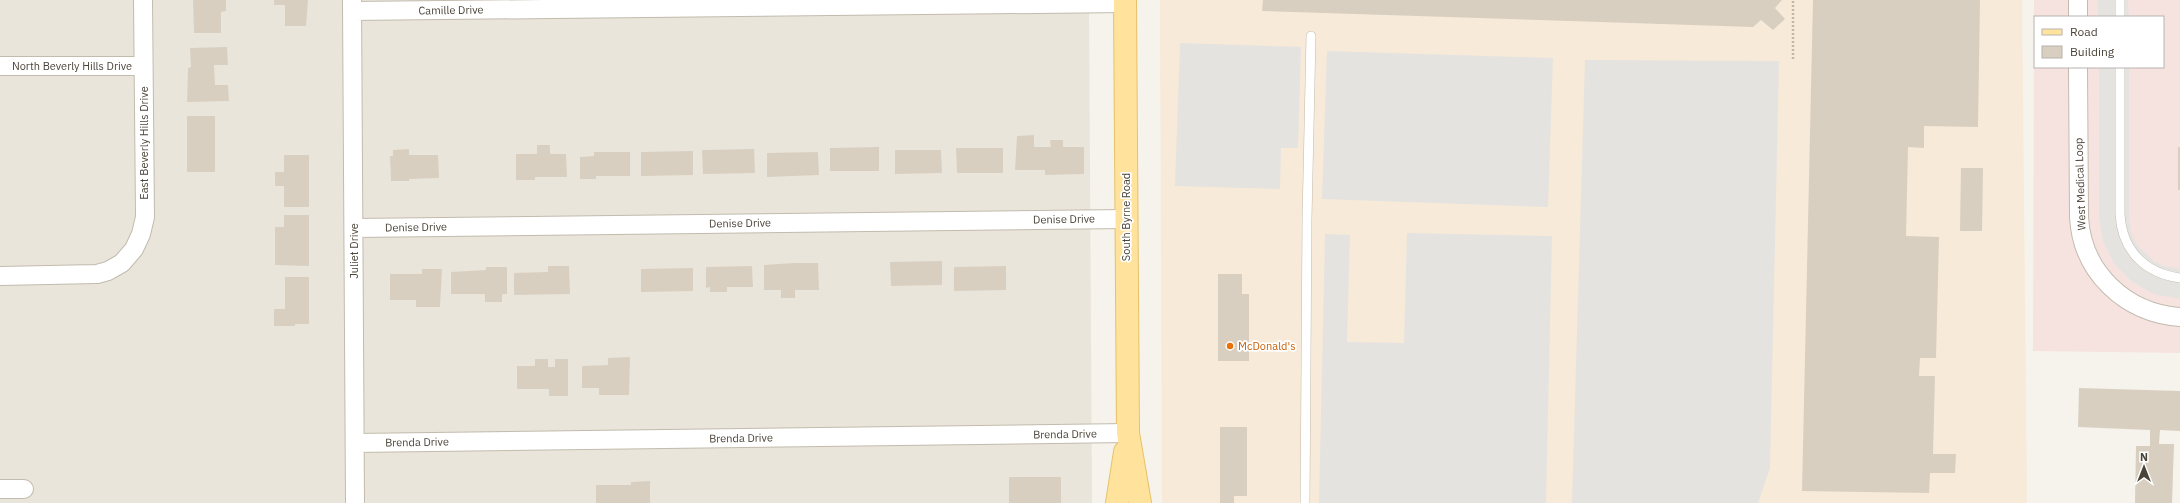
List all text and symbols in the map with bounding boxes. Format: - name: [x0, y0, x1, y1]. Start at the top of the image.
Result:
- street label: Camille Drive: [418, 2, 484, 18]
- legend: [2034, 16, 2164, 68]
- text: Road: [2070, 24, 2098, 39]
- text: Building: [2070, 44, 2115, 59]
- street label: North Beverly Hills Drive: [12, 59, 132, 73]
- street label: East Beverly Hills Drive: [137, 86, 151, 200]
- street label: West Medical Loop: [2071, 137, 2089, 231]
- street label: South Byrne Road: [1119, 173, 1133, 261]
- street label: Denise Drive: [1033, 211, 1095, 227]
- street label: Denise Drive: [709, 215, 771, 231]
- street label: Denise Drive: [385, 219, 447, 235]
- street label: Juliet Drive: [347, 223, 361, 279]
- place label: McDonald's: [1238, 339, 1296, 353]
- marker: McDonald's: [1225, 341, 1235, 351]
- street label: Brenda Drive: [1033, 426, 1097, 442]
- street label: Brenda Drive: [709, 430, 773, 446]
- street label: Brenda Drive: [385, 434, 449, 450]
- north arrow: [2124, 447, 2164, 487]
- text: N: [2140, 450, 2148, 464]

